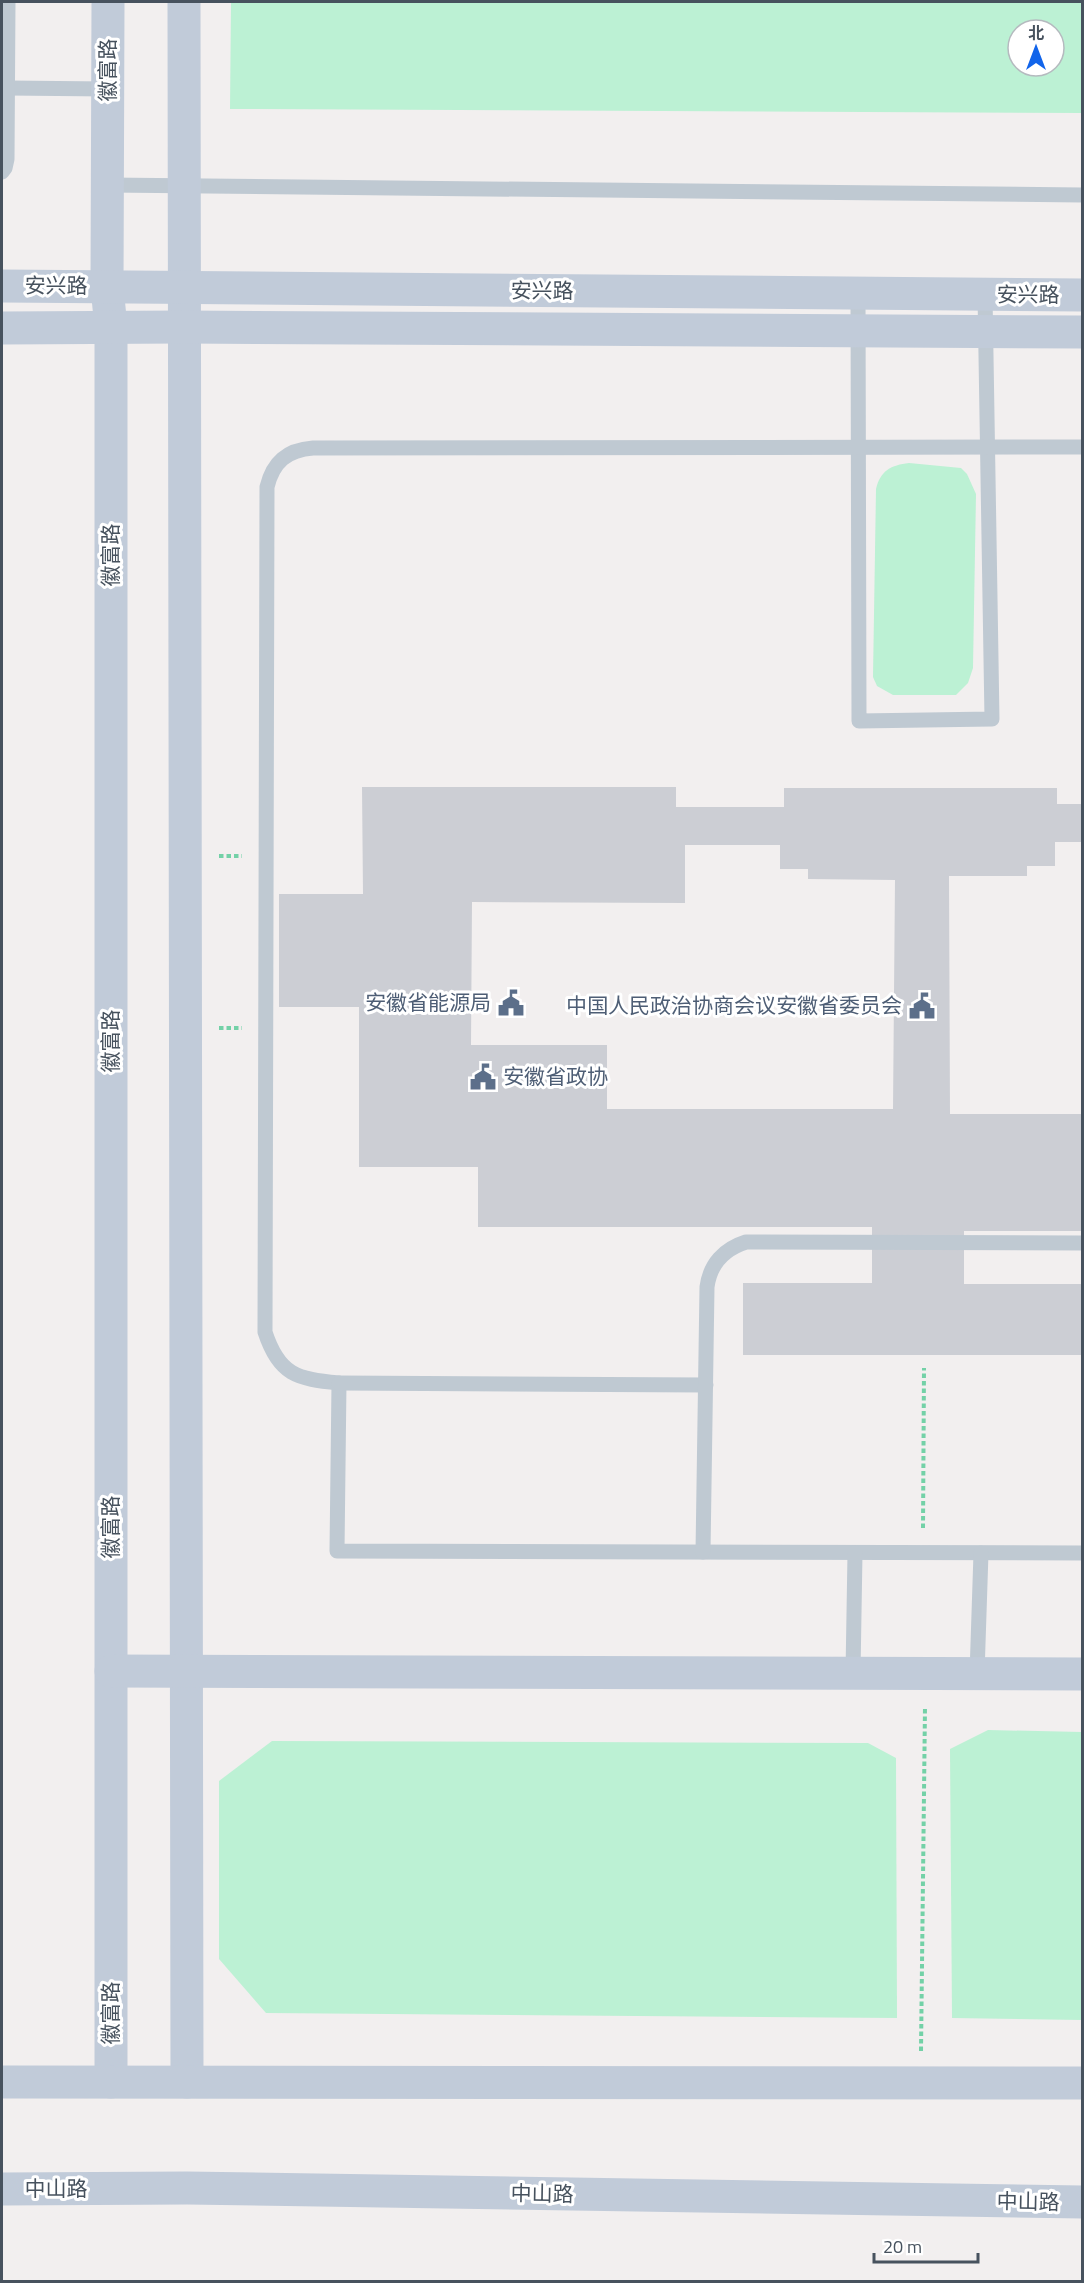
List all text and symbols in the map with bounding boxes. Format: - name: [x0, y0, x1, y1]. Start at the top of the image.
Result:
- north arrow: [1006, 18, 1066, 78]
- text: 北: [1028, 21, 1044, 45]
- street label: 徽富路: [91, 39, 123, 102]
- street label: 安兴路: [25, 269, 88, 301]
- street label: 安兴路: [511, 274, 574, 306]
- street label: 安兴路: [997, 278, 1060, 310]
- street label: 徽富路: [94, 524, 126, 587]
- place label: 安徽省能源局: [365, 986, 491, 1018]
- public building icon: 安徽省能源局: [496, 988, 526, 1018]
- place label: 中国人民政治协商会议安徽省委员会: [566, 989, 902, 1021]
- public building icon: 中国人民政治协商会议安徽省委员会: [907, 991, 937, 1021]
- street label: 徽富路: [94, 1010, 126, 1073]
- place label: 安徽省政协: [503, 1060, 608, 1092]
- public building icon: 安徽省政协: [468, 1062, 498, 1092]
- street label: 徽富路: [94, 1496, 126, 1559]
- street label: 徽富路: [94, 1982, 126, 2045]
- street label: 中山路: [25, 2172, 88, 2204]
- street label: 中山路: [510, 2176, 574, 2210]
- street label: 中山路: [996, 2184, 1060, 2218]
- scale bar: [874, 2226, 978, 2264]
- text: 20 m: [883, 2233, 922, 2260]

